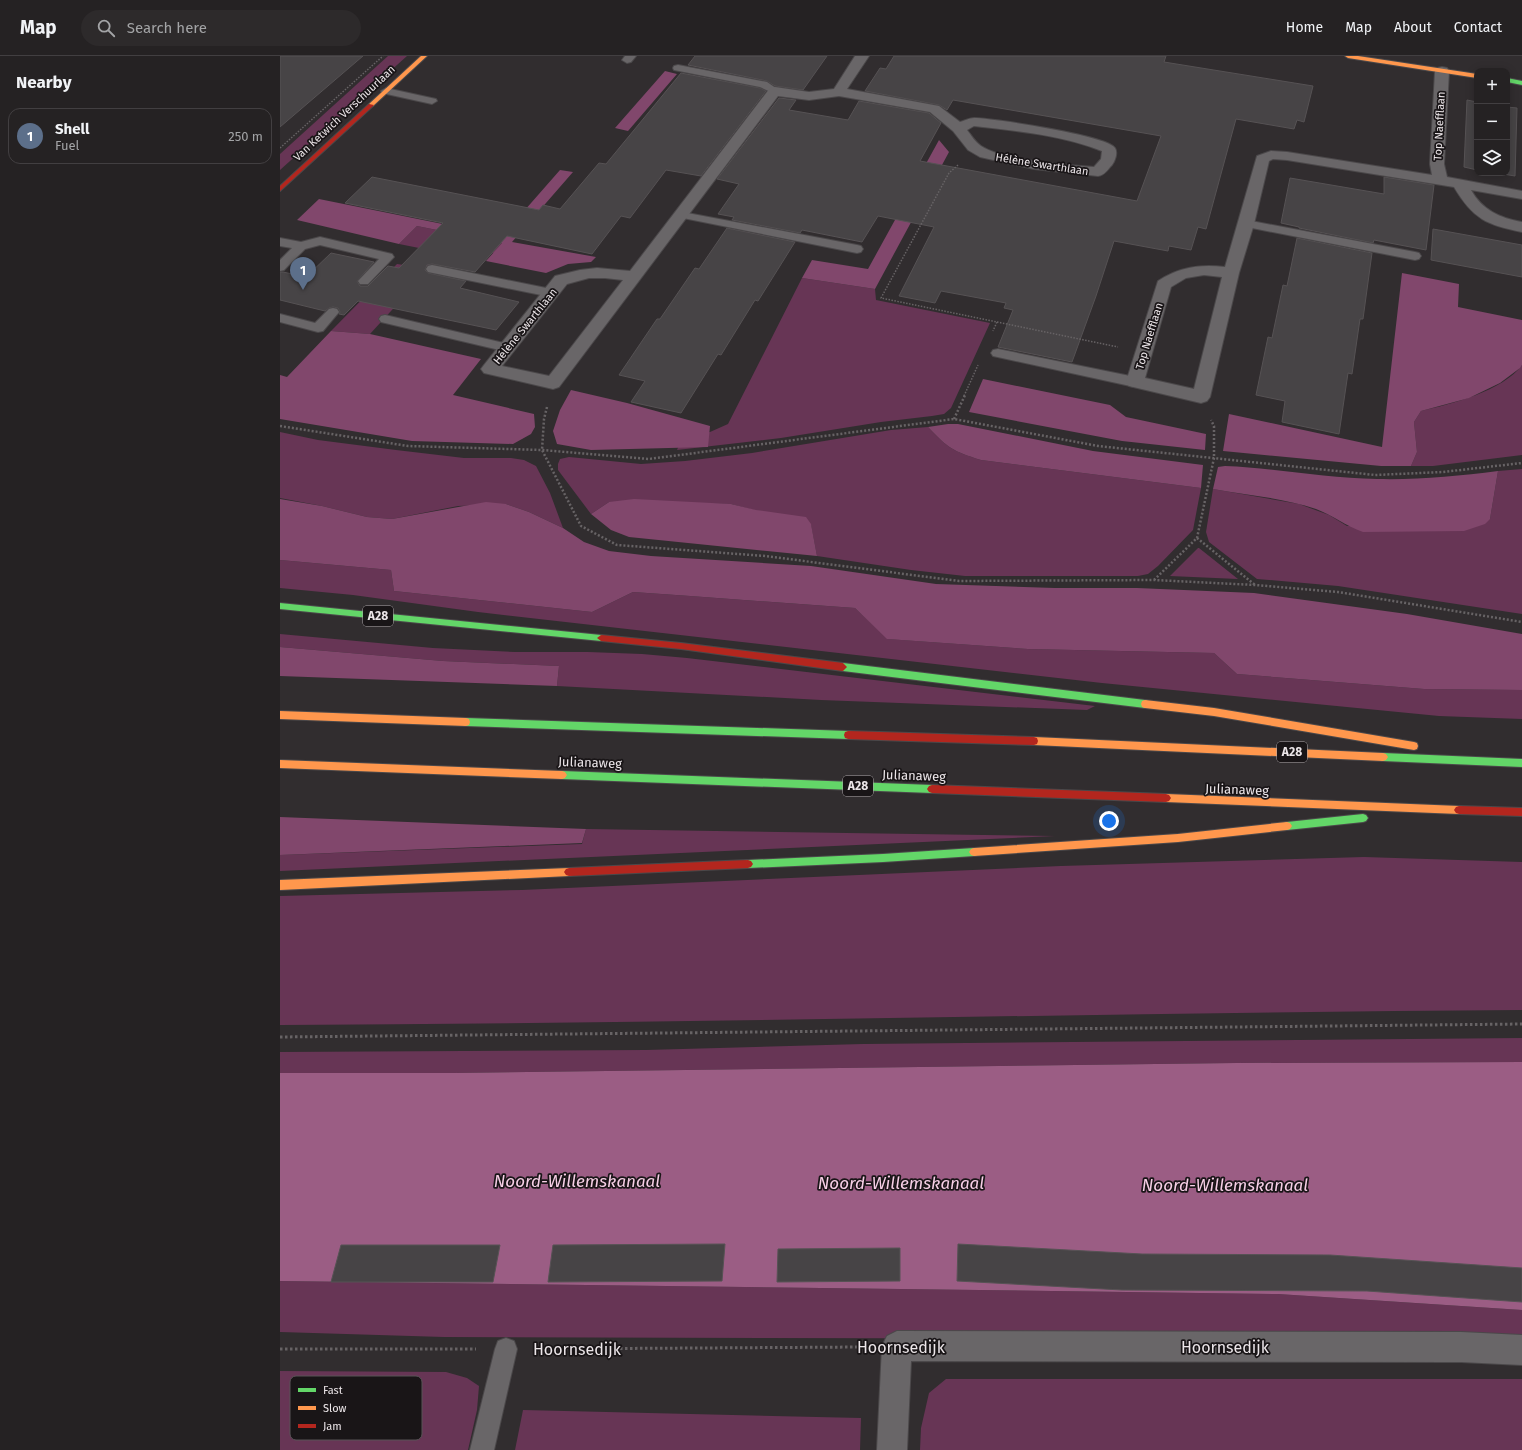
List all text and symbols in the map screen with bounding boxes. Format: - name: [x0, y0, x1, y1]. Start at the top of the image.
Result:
- search box: [81, 10, 361, 46]
- text: Map: [20, 16, 57, 39]
- icon: search: [95, 17, 117, 39]
- text: Search here: [127, 19, 207, 37]
- text: Home: [1286, 19, 1323, 36]
- text: Map: [1345, 19, 1372, 36]
- text: About: [1394, 19, 1432, 36]
- text: Contact: [1454, 19, 1502, 36]
- street label: Van Ketwich Verschuurlaan: [291, 63, 398, 164]
- map controls: [1474, 68, 1510, 176]
- button: +: [1474, 68, 1510, 104]
- text: Nearby: [16, 72, 71, 93]
- street label: Top Naefflaan: [1431, 91, 1448, 161]
- button: −: [1474, 104, 1510, 140]
- text: Shell: [55, 120, 89, 138]
- text: 1: [27, 129, 33, 144]
- text: 250 m: [228, 129, 263, 144]
- text: Fuel: [55, 138, 79, 153]
- button: layers: [1474, 140, 1510, 176]
- street label: Hélène Swarthlaan: [995, 151, 1089, 178]
- pin: 1: [290, 257, 316, 290]
- street label: Hélène Swarthlaan: [491, 286, 560, 367]
- street label: Top Naefflaan: [1133, 301, 1166, 371]
- road number: A28: [363, 606, 393, 626]
- road number: A28: [1277, 742, 1307, 762]
- street label: Julianaweg: [558, 754, 622, 771]
- street label: Julianaweg: [882, 767, 946, 784]
- road number: A28: [843, 776, 873, 796]
- street label: Julianaweg: [1205, 781, 1269, 798]
- your location: [1099, 811, 1119, 831]
- water label: Noord-Willemskanaal: [494, 1171, 660, 1192]
- water label: Noord-Willemskanaal: [818, 1173, 984, 1194]
- water label: Noord-Willemskanaal: [1142, 1175, 1308, 1196]
- street label: Hoornsedijk: [857, 1338, 946, 1357]
- street label: Hoornsedijk: [1181, 1338, 1270, 1357]
- street label: Hoornsedijk: [533, 1340, 622, 1359]
- legend: [290, 1376, 422, 1440]
- text: Fast: [323, 1384, 343, 1397]
- text: Slow: [323, 1402, 347, 1415]
- text: Jam: [323, 1420, 342, 1433]

